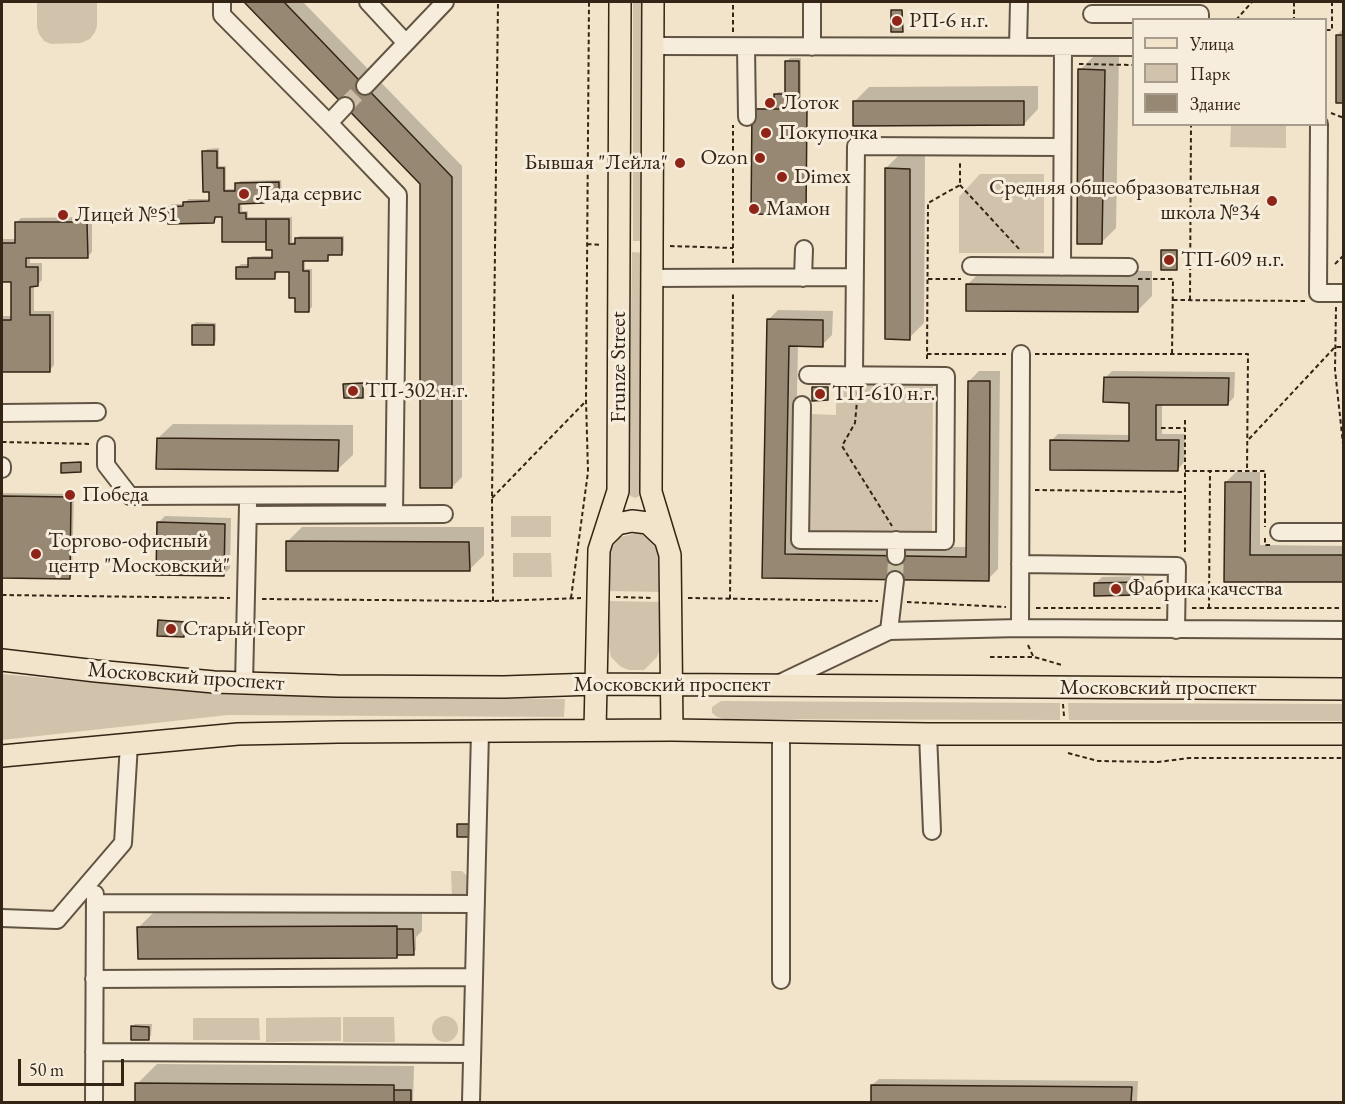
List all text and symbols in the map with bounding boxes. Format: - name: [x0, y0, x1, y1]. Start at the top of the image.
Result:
- place label: РП-6 н.г.: [909, 8, 989, 34]
- marker: РП-6 н.г.: [890, 14, 904, 28]
- legend: [1132, 18, 1327, 126]
- text: Улица: [1190, 32, 1234, 55]
- text: Парк: [1190, 62, 1230, 85]
- place label: Лоток: [782, 90, 839, 116]
- text: Здание: [1190, 92, 1240, 115]
- marker: Лоток: [763, 96, 777, 110]
- place label: Покупочка: [778, 120, 878, 146]
- marker: Покупочка: [759, 126, 773, 140]
- place label: Ozon: [700, 145, 748, 171]
- place label: Бывшая "Лейла": [524, 150, 668, 176]
- marker: Ozon: [753, 151, 767, 165]
- marker: Бывшая "Лейла": [673, 156, 687, 170]
- place label: Dimex: [794, 164, 851, 190]
- marker: Dimex: [775, 170, 789, 184]
- place label: Средняя общеобразовательная школа №34: [989, 175, 1260, 226]
- place label: Лада сервис: [256, 181, 362, 207]
- marker: Лада сервис: [237, 187, 251, 201]
- marker: Средняя общеобразовательная школа №34: [1265, 194, 1279, 208]
- place label: Мамон: [766, 196, 830, 222]
- place label: Лицей №51: [75, 202, 178, 228]
- marker: Мамон: [747, 202, 761, 216]
- marker: Лицей №51: [56, 208, 70, 222]
- place label: ТП-609 н.г.: [1181, 247, 1284, 273]
- marker: ТП-609 н.г.: [1162, 253, 1176, 267]
- street label: Frunze Street: [606, 311, 632, 423]
- place label: ТП-302 н.г.: [365, 378, 468, 404]
- place label: ТП-610 н.г.: [832, 381, 935, 407]
- marker: ТП-302 н.г.: [346, 384, 360, 398]
- marker: ТП-610 н.г.: [813, 387, 827, 401]
- place label: Победа: [82, 482, 149, 508]
- marker: Победа: [63, 488, 77, 502]
- place label: Торгово-офисный центр "Московский": [48, 528, 230, 580]
- marker: Торгово-офисный центр "Московский": [29, 547, 43, 561]
- place label: Фабрика качества: [1128, 576, 1283, 602]
- marker: Фабрика качества: [1109, 582, 1123, 596]
- place label: Старый Георг: [183, 616, 305, 642]
- marker: Старый Георг: [164, 622, 178, 636]
- street label: Московский проспект: [87, 657, 285, 697]
- street label: Московский проспект: [573, 672, 771, 698]
- street label: Московский проспект: [1059, 675, 1257, 701]
- scale bar: [21, 1047, 128, 1085]
- text: 50 m: [29, 1058, 64, 1081]

